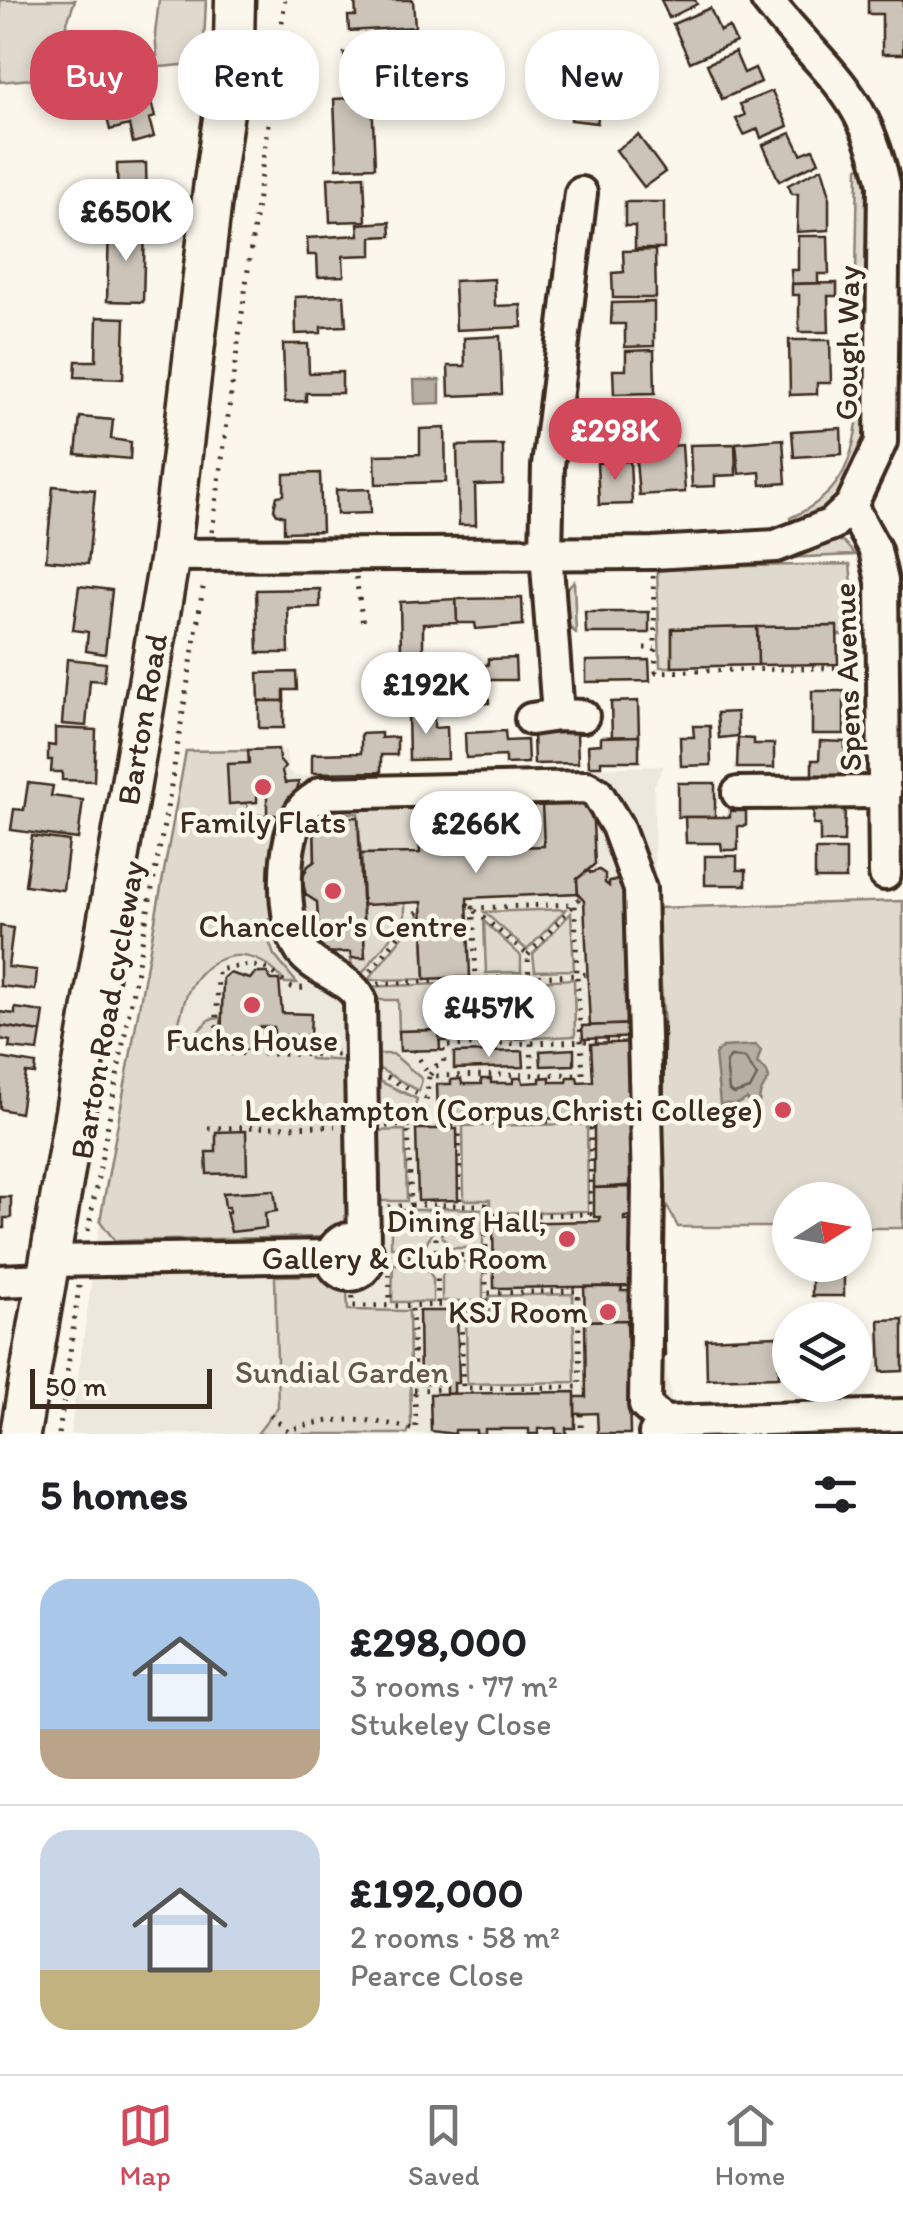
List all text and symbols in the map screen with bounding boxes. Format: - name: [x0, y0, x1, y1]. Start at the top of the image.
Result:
- chip: Buy: [30, 30, 158, 120]
- chip: Rent: [178, 30, 319, 120]
- chip: Filters: [339, 30, 505, 120]
- chip: New: [525, 30, 659, 120]
- pin: £650K: [56, 179, 196, 264]
- text: £650K: [80, 192, 172, 230]
- street label: Gough Way: [827, 265, 867, 421]
- pin: £298K: [545, 398, 685, 483]
- text: £298K: [571, 411, 659, 449]
- street label: Spens Avenue: [825, 582, 869, 772]
- street label: Barton Road: [109, 630, 175, 808]
- pin: £192K: [356, 652, 496, 737]
- text: £192K: [383, 665, 469, 703]
- marker: Family Flats: [252, 776, 274, 798]
- pin: £266K: [406, 791, 546, 876]
- place label: Family Flats: [180, 803, 346, 841]
- text: £266K: [432, 804, 520, 842]
- street label: Barton Road cycleway: [62, 858, 152, 1162]
- marker: Chancellor's Centre: [322, 880, 344, 902]
- place label: Chancellor's Centre: [198, 907, 468, 945]
- pin: £457K: [419, 975, 559, 1060]
- text: £457K: [444, 988, 534, 1026]
- marker: Fuchs House: [241, 994, 263, 1016]
- place label: Fuchs House: [166, 1021, 338, 1059]
- place label: Leckhampton (Corpus Christi College): [244, 1091, 763, 1129]
- marker: Leckhampton (Corpus Christi College): [772, 1099, 794, 1121]
- north arrow: [772, 1182, 872, 1282]
- map controls: [772, 1182, 872, 1402]
- place label: Dining Hall, Gallery & Club Room: [262, 1202, 547, 1277]
- marker: Dining Hall, Gallery & Club Room: [556, 1228, 578, 1250]
- place label: KSJ Room: [448, 1293, 588, 1331]
- marker: KSJ Room: [597, 1301, 619, 1323]
- button: layers: [772, 1302, 872, 1402]
- park label: Sundial Garden: [235, 1353, 449, 1391]
- scale bar: [30, 1364, 212, 1408]
- text: 50 m: [45, 1369, 107, 1403]
- icon: filters: [808, 1467, 863, 1522]
- text: 5 homes: [40, 1469, 188, 1520]
- text: £298,000: [350, 1616, 527, 1667]
- icon: home: [120, 1619, 240, 1739]
- text: 3 rooms · 77 m²: [350, 1667, 558, 1705]
- text: Stukeley Close: [350, 1705, 552, 1743]
- text: £192,000: [350, 1867, 524, 1918]
- icon: home: [120, 1870, 240, 1990]
- text: 2 rooms · 58 m²: [350, 1918, 560, 1956]
- text: Pearce Close: [350, 1956, 524, 1994]
- tab: Map: [118, 2098, 173, 2192]
- tab: Saved: [408, 2098, 479, 2192]
- tab: Home: [715, 2098, 785, 2192]

